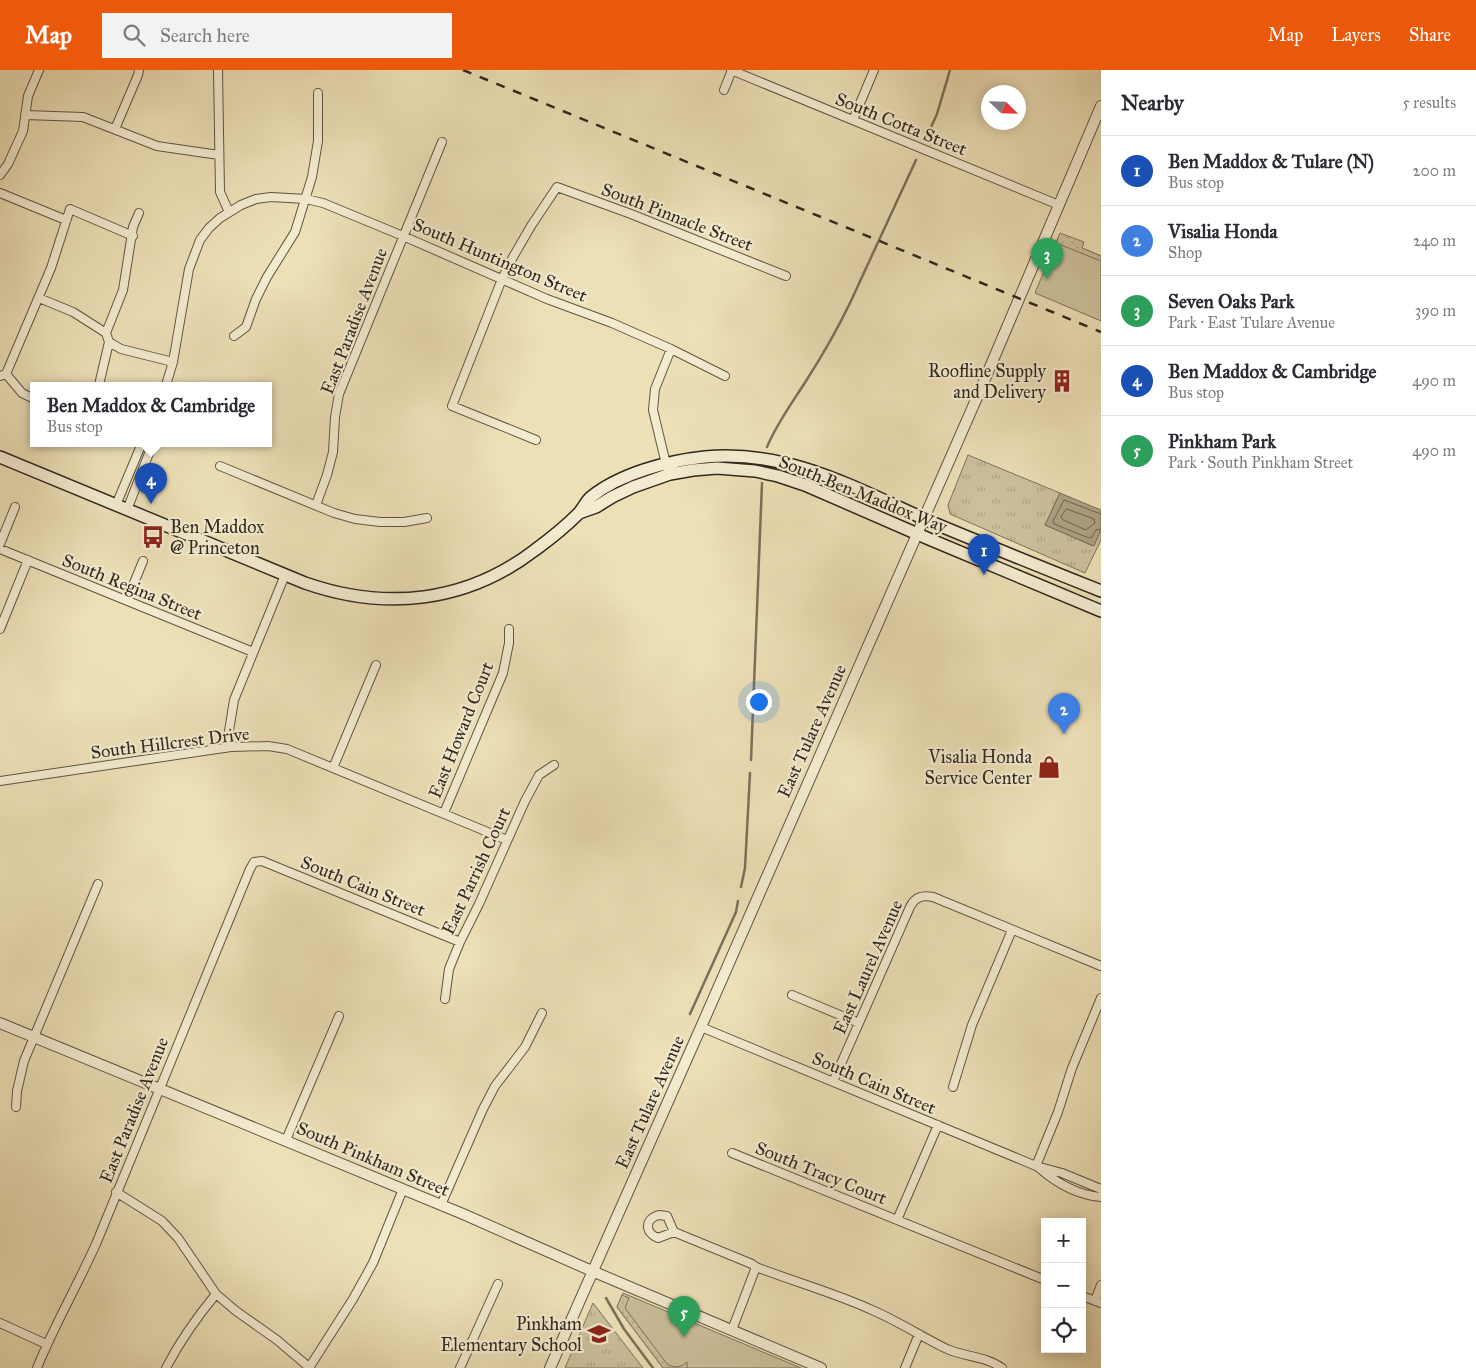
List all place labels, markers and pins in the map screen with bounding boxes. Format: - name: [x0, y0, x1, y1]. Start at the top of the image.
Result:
- pin: 3: [1031, 238, 1063, 279]
- place label: Roofline Supply and Delivery: [928, 360, 1047, 403]
- building icon: Roofline Supply and Delivery: [1049, 368, 1075, 394]
- pin: 4: [135, 463, 167, 504]
- place label: Ben Maddox @ Princeton: [170, 516, 264, 559]
- bus stop icon: Ben Maddox @ Princeton: [140, 524, 166, 550]
- pin: 1: [968, 534, 1000, 575]
- pin: 2: [1048, 693, 1080, 734]
- place label: Visalia Honda Service Center: [925, 746, 1032, 789]
- shop icon: Visalia Honda Service Center: [1036, 754, 1062, 780]
- pin: 5: [668, 1296, 700, 1337]
- place label: Pinkham Elementary School: [440, 1313, 582, 1356]
- school or university icon: Pinkham Elementary School: [586, 1321, 612, 1347]

